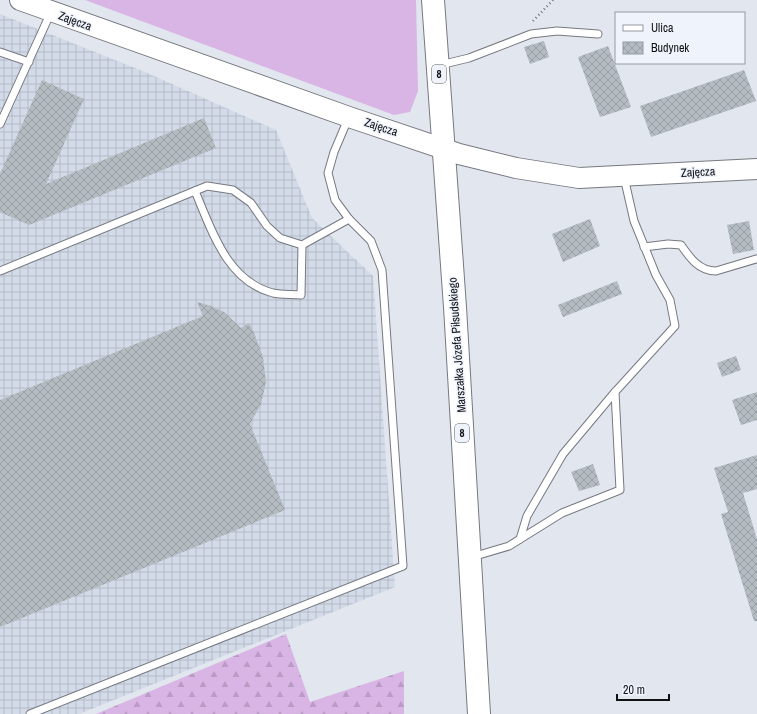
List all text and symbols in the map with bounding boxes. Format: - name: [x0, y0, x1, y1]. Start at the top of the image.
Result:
- street label: Zajęcza: [56, 8, 94, 35]
- legend: [615, 12, 745, 64]
- text: Ulica: [651, 20, 674, 36]
- text: Budynek: [651, 40, 689, 56]
- road number: 8: [432, 65, 446, 83]
- street label: Zajęcza: [362, 114, 400, 140]
- street label: Zajęcza: [680, 163, 716, 181]
- street label: Marszałka Józefa Piłsudskiego: [444, 277, 470, 413]
- road number: 8: [455, 424, 469, 442]
- scale bar: [617, 676, 669, 702]
- text: 20 m: [623, 682, 645, 698]

